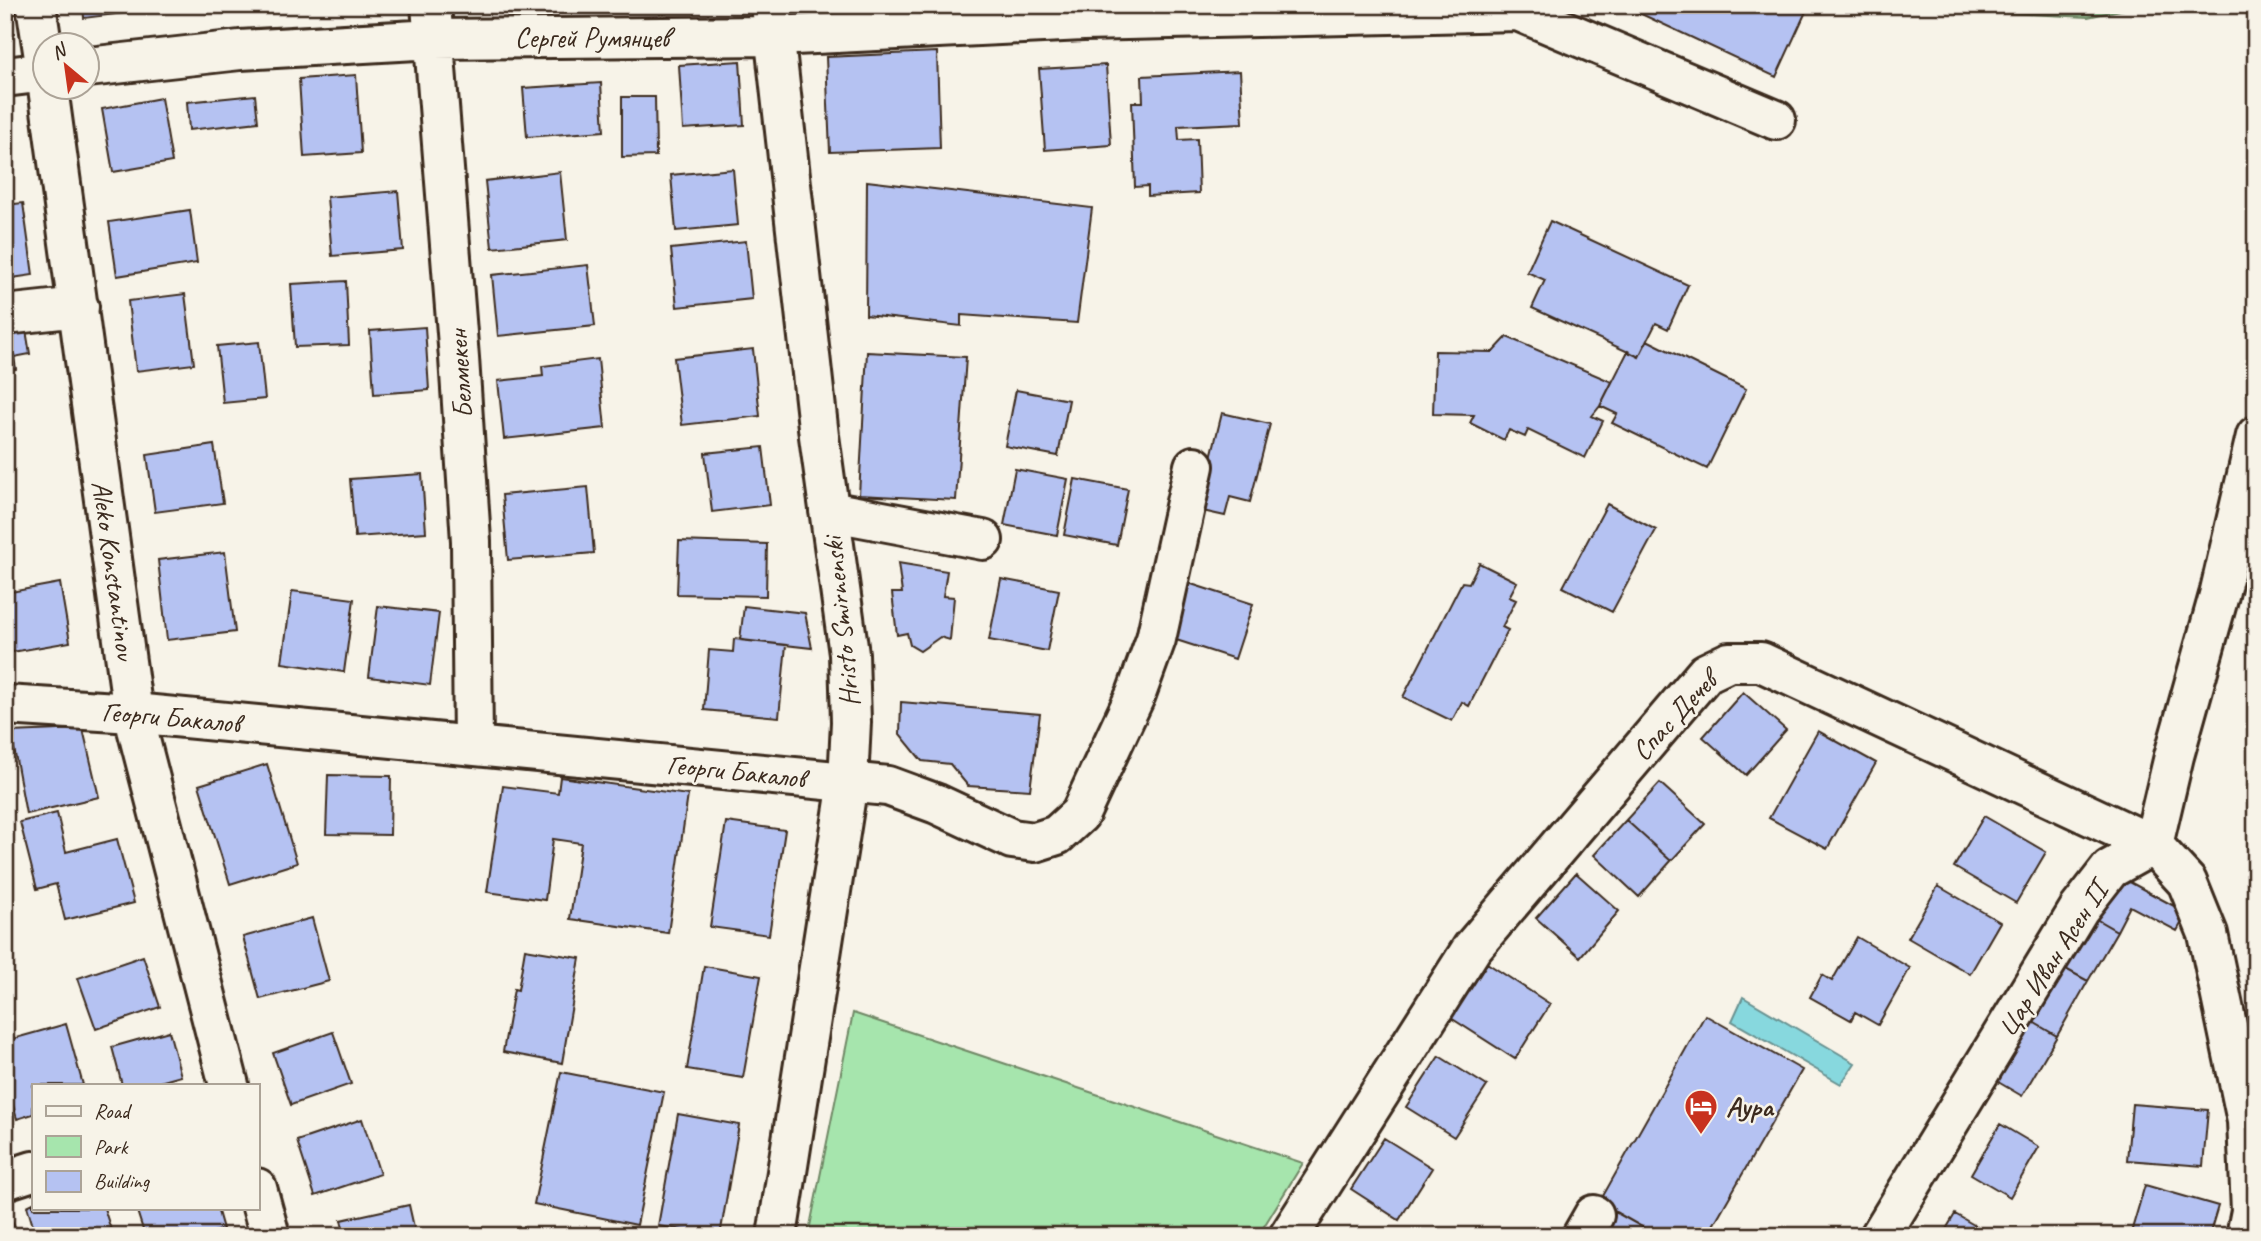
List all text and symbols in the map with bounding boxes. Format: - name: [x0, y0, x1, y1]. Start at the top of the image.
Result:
- street label: Сергей Румянцев: [515, 20, 676, 55]
- north arrow: [32, 32, 102, 102]
- text: N: [47, 37, 72, 65]
- street label: Белмекен: [439, 327, 481, 420]
- street label: Aleko Konstantinov: [84, 478, 144, 664]
- street label: Hristo Smirnenski: [814, 532, 867, 709]
- street label: Спас Дечев: [1624, 659, 1728, 768]
- street label: Георги Бакалов: [100, 694, 246, 741]
- street label: Георги Бакалов: [665, 746, 812, 796]
- street label: Цар Иван Асен II: [1989, 870, 2118, 1043]
- legend: [32, 1084, 259, 1210]
- hotel icon: Аура: [1682, 1087, 1720, 1136]
- place label: Аура: [1726, 1089, 1775, 1124]
- text: Road: [94, 1098, 133, 1124]
- text: Park: [94, 1134, 129, 1160]
- text: Building: [94, 1168, 151, 1194]

